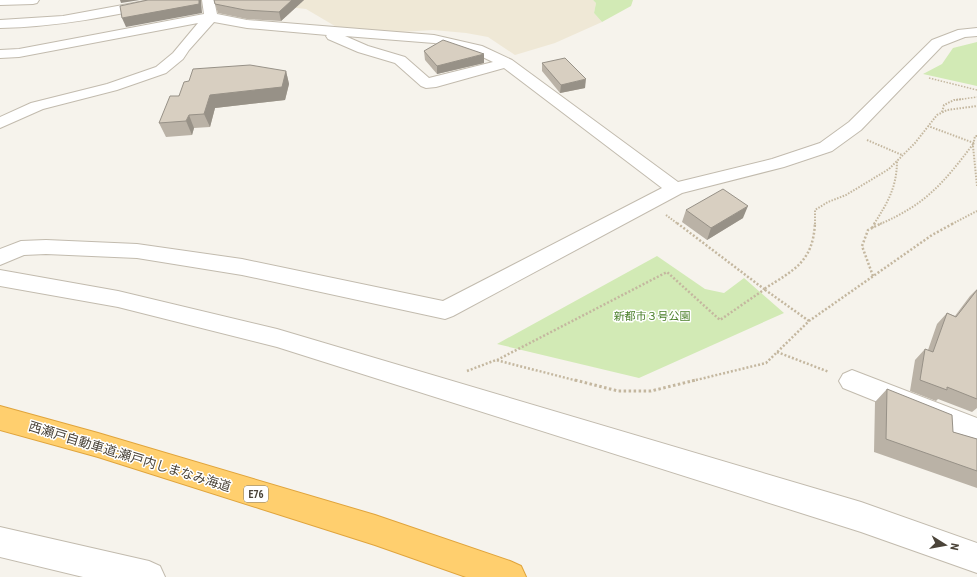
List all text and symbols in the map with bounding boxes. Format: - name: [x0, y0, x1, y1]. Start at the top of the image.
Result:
- park label: 新都市３号公園: [614, 310, 691, 323]
- street label: 西瀬戸自動車道;瀬戸内しまなみ海道: [27, 419, 233, 494]
- road number: E76: [244, 486, 268, 502]
- north arrow: [925, 525, 965, 565]
- text: N: [947, 542, 961, 552]

